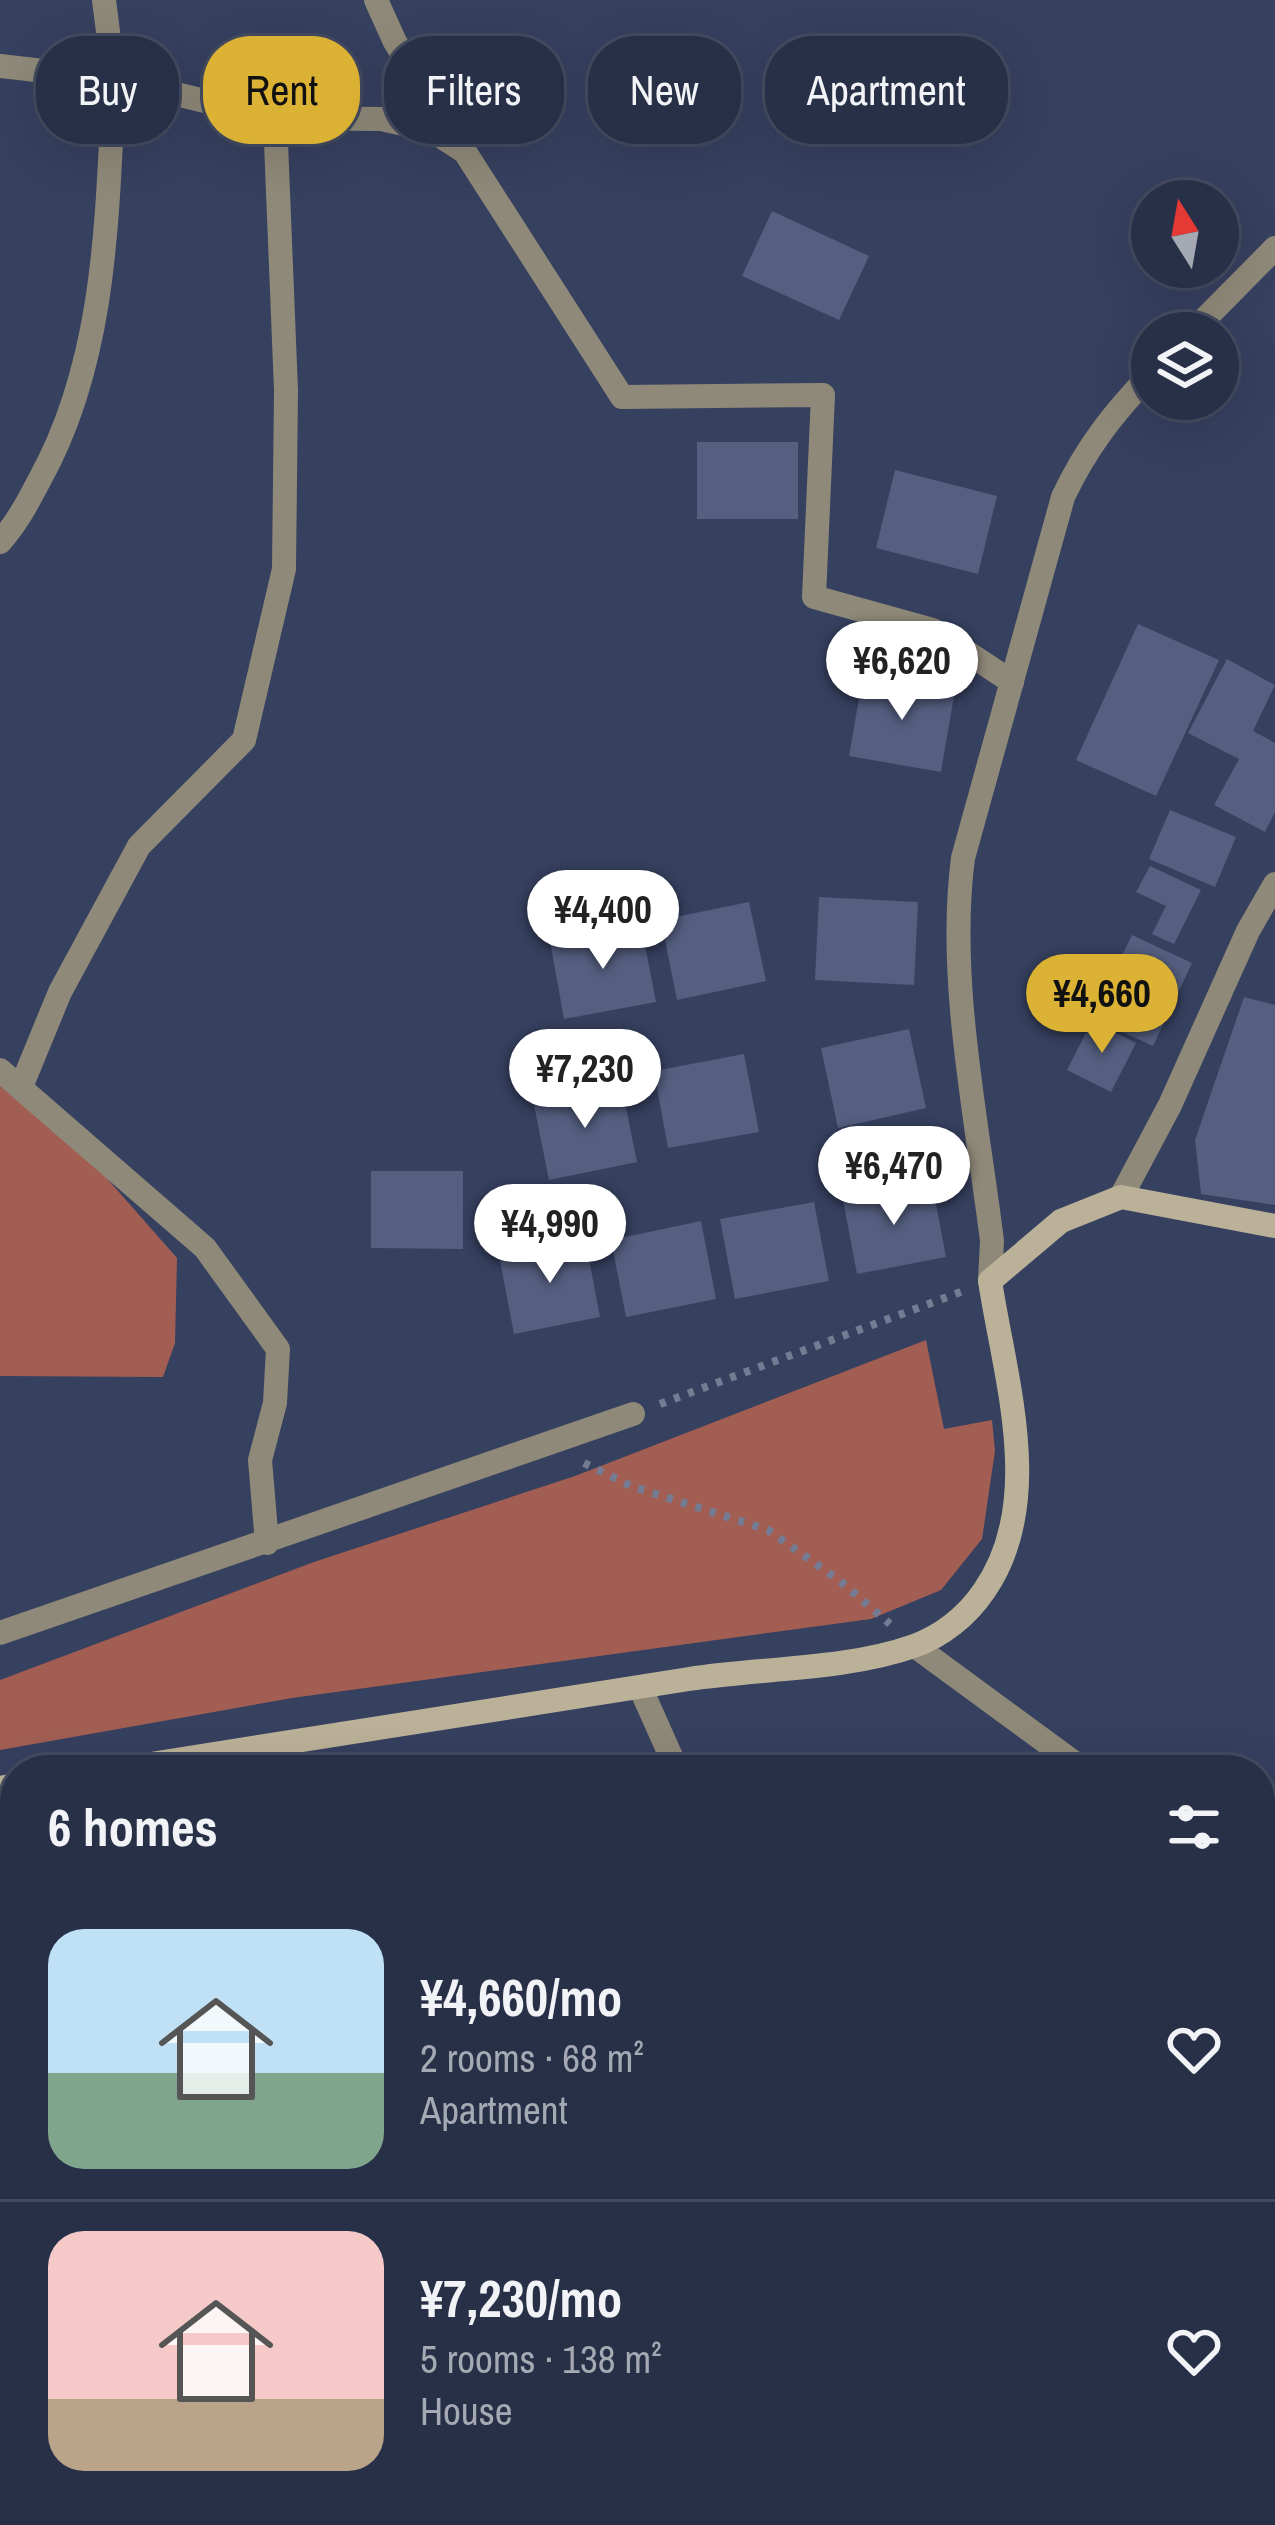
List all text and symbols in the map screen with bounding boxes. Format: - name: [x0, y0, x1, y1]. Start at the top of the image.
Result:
- chip: Buy: [36, 36, 179, 144]
- chip: Rent: [203, 36, 360, 144]
- chip: Filters: [384, 36, 564, 144]
- chip: New: [588, 36, 741, 144]
- chip: Apartment: [765, 36, 1008, 144]
- north arrow: [1131, 180, 1239, 288]
- map controls: [1131, 180, 1239, 420]
- button: layers: [1131, 312, 1239, 420]
- pin: ¥6,620: [804, 621, 1000, 723]
- text: ¥6,620: [853, 634, 951, 686]
- pin: ¥4,400: [505, 870, 701, 972]
- text: ¥4,400: [554, 883, 652, 935]
- pin: ¥4,660: [1004, 954, 1200, 1056]
- text: ¥4,660: [1053, 967, 1151, 1019]
- pin: ¥7,230: [487, 1029, 683, 1131]
- text: ¥7,230: [536, 1042, 634, 1094]
- pin: ¥6,470: [796, 1126, 992, 1228]
- text: ¥6,470: [845, 1139, 943, 1191]
- pin: ¥4,990: [452, 1184, 648, 1286]
- text: ¥4,990: [501, 1197, 599, 1249]
- text: 6 homes: [48, 1793, 218, 1862]
- icon: filters: [1161, 1794, 1227, 1860]
- text: ¥4,660/mo: [420, 1963, 622, 2032]
- icon: home: [144, 1977, 288, 2121]
- icon: heart: [1161, 2016, 1227, 2082]
- text: 2 rooms · 68 m²: [420, 2032, 644, 2084]
- text: Apartment: [420, 2084, 568, 2136]
- text: ¥7,230/mo: [420, 2264, 622, 2333]
- icon: home: [144, 2279, 288, 2423]
- icon: heart: [1161, 2318, 1227, 2384]
- text: 5 rooms · 138 m²: [420, 2333, 662, 2385]
- text: House: [420, 2385, 512, 2437]

